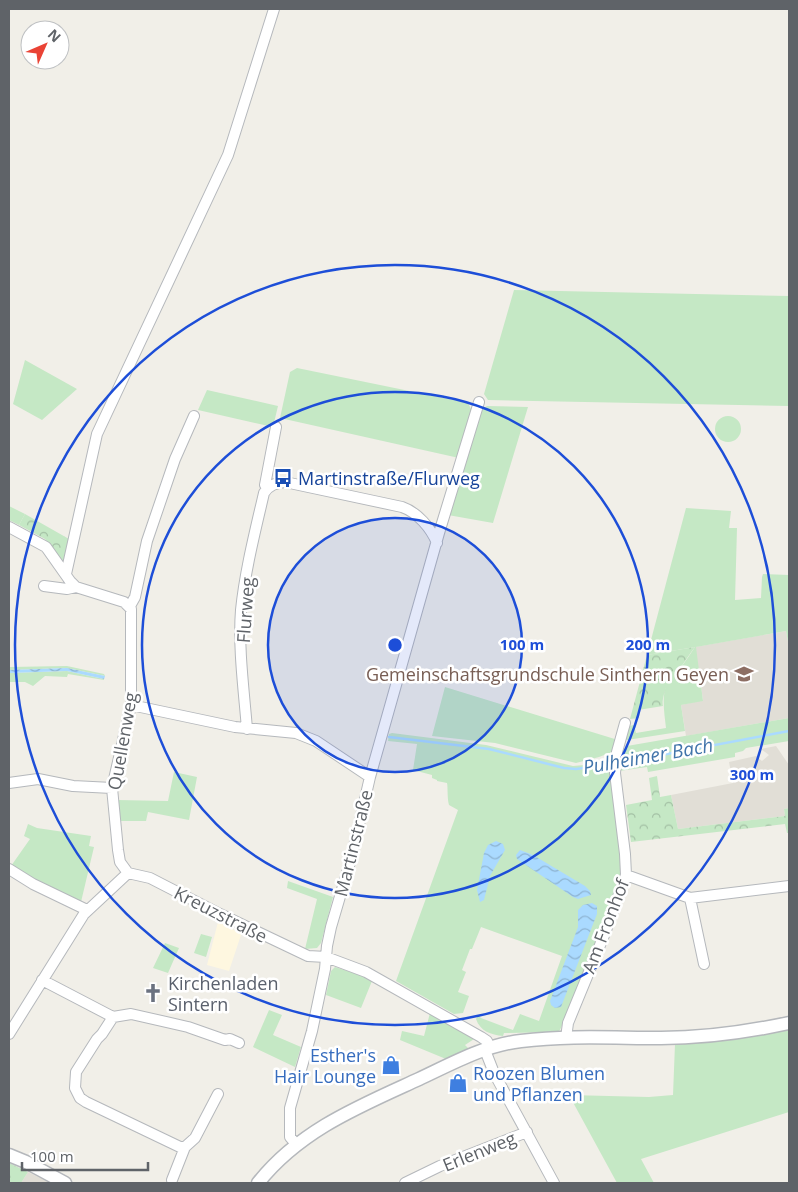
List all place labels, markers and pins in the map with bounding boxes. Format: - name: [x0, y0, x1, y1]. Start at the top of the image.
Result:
- place label: Martinstraße/Flurweg: [298, 466, 480, 490]
- bus stop icon: Martinstraße/Flurweg: [272, 467, 294, 489]
- centre of rings: [386, 636, 404, 654]
- place label: Gemeinschaftsgrundschule Sinthern Geyen: [366, 662, 729, 686]
- school or university icon: Gemeinschaftsgrundschule Sinthern Geyen: [733, 663, 755, 685]
- place label: Kirchenladen Sintern: [168, 971, 278, 1016]
- church icon: Kirchenladen Sintern: [142, 982, 164, 1004]
- place label: Esther's Hair Lounge: [274, 1043, 376, 1088]
- shop icon: Esther's Hair Lounge: [380, 1054, 402, 1076]
- place label: Roozen Blumen und Pflanzen: [473, 1061, 605, 1106]
- shop icon: Roozen Blumen und Pflanzen: [447, 1072, 469, 1094]

